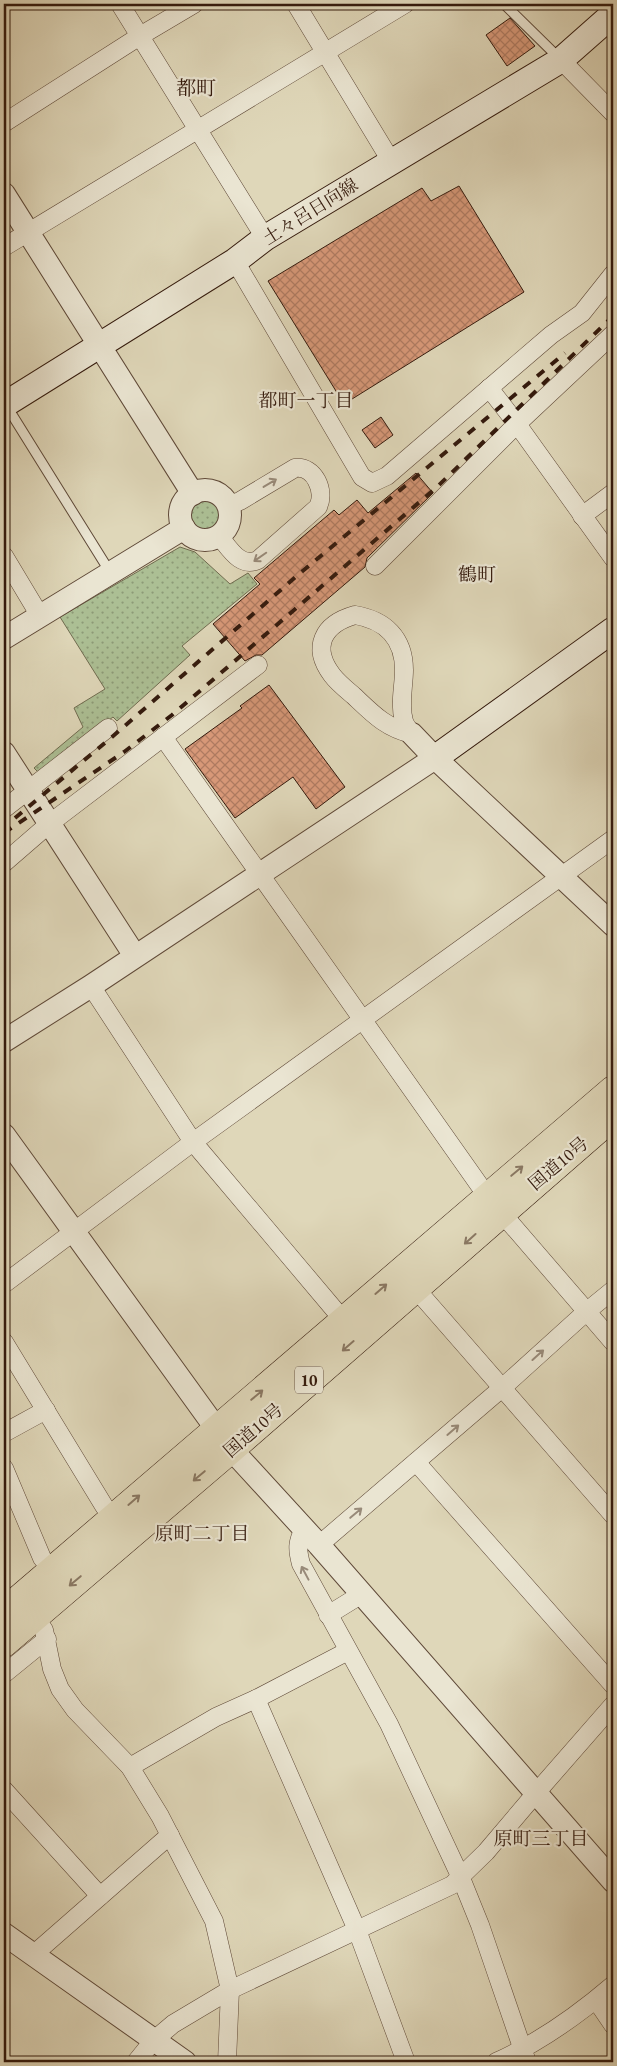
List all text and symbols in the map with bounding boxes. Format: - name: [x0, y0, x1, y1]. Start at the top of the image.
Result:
- district label: 都町: [176, 75, 216, 101]
- street label: 土々呂日向線: [258, 173, 362, 249]
- district label: 都町一丁目: [258, 388, 354, 413]
- one-way arrow: [263, 477, 277, 487]
- one-way arrow: [253, 552, 267, 562]
- district label: 鶴町: [458, 562, 496, 587]
- street label: 国道10号: [523, 1131, 593, 1195]
- one-way arrow: [510, 1166, 523, 1177]
- one-way arrow: [464, 1233, 477, 1245]
- one-way arrow: [374, 1283, 387, 1295]
- one-way arrow: [342, 1341, 355, 1352]
- one-way arrow: [532, 1350, 545, 1361]
- road number: 10: [295, 1366, 323, 1394]
- one-way arrow: [250, 1389, 263, 1400]
- street label: 国道10号: [219, 1398, 287, 1462]
- one-way arrow: [447, 1424, 460, 1436]
- one-way arrow: [193, 1470, 206, 1481]
- one-way arrow: [127, 1494, 140, 1506]
- one-way arrow: [349, 1508, 362, 1519]
- district label: 原町二丁目: [154, 1521, 250, 1546]
- one-way arrow: [300, 1566, 310, 1581]
- one-way arrow: [69, 1576, 82, 1587]
- district label: 原町三丁目: [493, 1826, 589, 1851]

